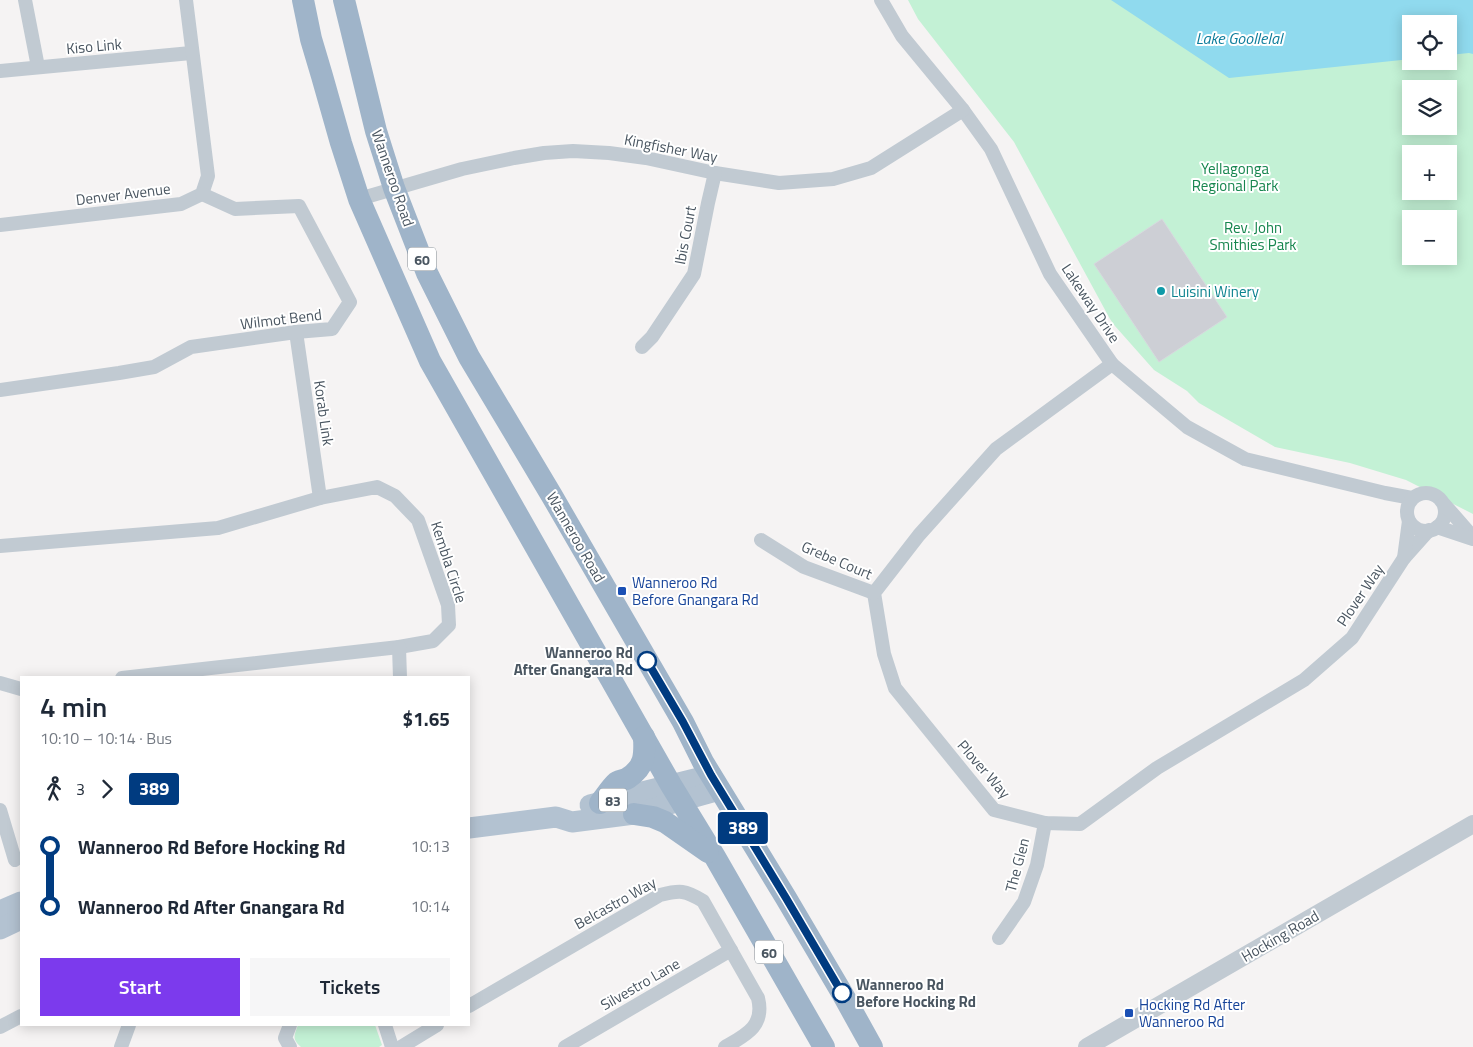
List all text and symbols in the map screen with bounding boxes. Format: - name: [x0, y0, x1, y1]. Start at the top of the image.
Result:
- map controls: [1402, 15, 1457, 265]
- button: locate: [1402, 15, 1457, 70]
- water label: Lake Goollelal: [1196, 26, 1284, 50]
- street label: Kiso Link: [65, 32, 123, 60]
- button: layers: [1402, 80, 1457, 135]
- street label: Wanneroo Road: [366, 127, 420, 229]
- street label: Kingfisher Way: [622, 128, 720, 168]
- button: +: [1402, 145, 1457, 200]
- park label: Yellagonga Regional Park: [1192, 157, 1278, 197]
- street label: Denver Avenue: [74, 177, 172, 211]
- street label: Ibis Court: [668, 203, 702, 266]
- button: −: [1402, 210, 1457, 265]
- park label: Rev. John Smithies Park: [1209, 216, 1297, 256]
- road number: 60: [408, 248, 436, 270]
- street label: Lakeway Drive: [1056, 259, 1126, 347]
- place label: Luisini Winery: [1171, 280, 1259, 303]
- marker: Luisini Winery: [1155, 285, 1167, 297]
- street label: Wilmot Bend: [239, 303, 323, 335]
- street label: Korab Link: [308, 379, 340, 447]
- street label: Wanneroo Road: [541, 488, 611, 586]
- street label: Kembla Circle: [425, 518, 473, 606]
- street label: Grebe Court: [798, 535, 877, 586]
- street label: Plover Way: [1331, 559, 1389, 631]
- place label: Wanneroo Rd Before Gnangara Rd: [632, 571, 759, 611]
- marker: Wanneroo Rd Before Gnangara Rd: [616, 585, 628, 597]
- place label: Wanneroo Rd After Gnangara Rd: [514, 641, 633, 681]
- marker: Wanneroo Rd After Gnangara Rd: [637, 651, 657, 671]
- text: 4 min: [40, 685, 107, 728]
- text: $1.65: [403, 704, 450, 733]
- text: 10:10 – 10:14 · Bus: [40, 726, 172, 750]
- street label: Plover Way: [952, 735, 1016, 803]
- icon: walk: [40, 775, 68, 803]
- icon: forward: [93, 775, 121, 803]
- text: 389: [139, 775, 169, 802]
- text: 3: [76, 777, 85, 801]
- road number: 83: [599, 788, 627, 812]
- line badge: 389: [714, 812, 772, 844]
- text: 389: [728, 814, 758, 841]
- text: Wanneroo Rd Before Hocking Rd: [78, 832, 345, 861]
- text: 10:13: [411, 834, 450, 858]
- street label: The Glen: [999, 835, 1035, 895]
- street label: Belcastro Way: [570, 871, 660, 935]
- text: Wanneroo Rd After Gnangara Rd: [78, 892, 345, 921]
- text: 10:14: [411, 894, 450, 918]
- street label: Hocking Road: [1237, 904, 1323, 968]
- road number: 60: [755, 940, 783, 964]
- street label: Silvestro Lane: [596, 952, 684, 1016]
- button: Start: [40, 958, 240, 1016]
- button: Tickets: [250, 958, 450, 1016]
- place label: Wanneroo Rd Before Hocking Rd: [856, 973, 976, 1013]
- marker: Wanneroo Rd Before Hocking Rd: [832, 983, 852, 1003]
- place label: Hocking Rd After Wanneroo Rd: [1139, 993, 1245, 1033]
- marker: Hocking Rd After Wanneroo Rd: [1123, 1007, 1135, 1019]

